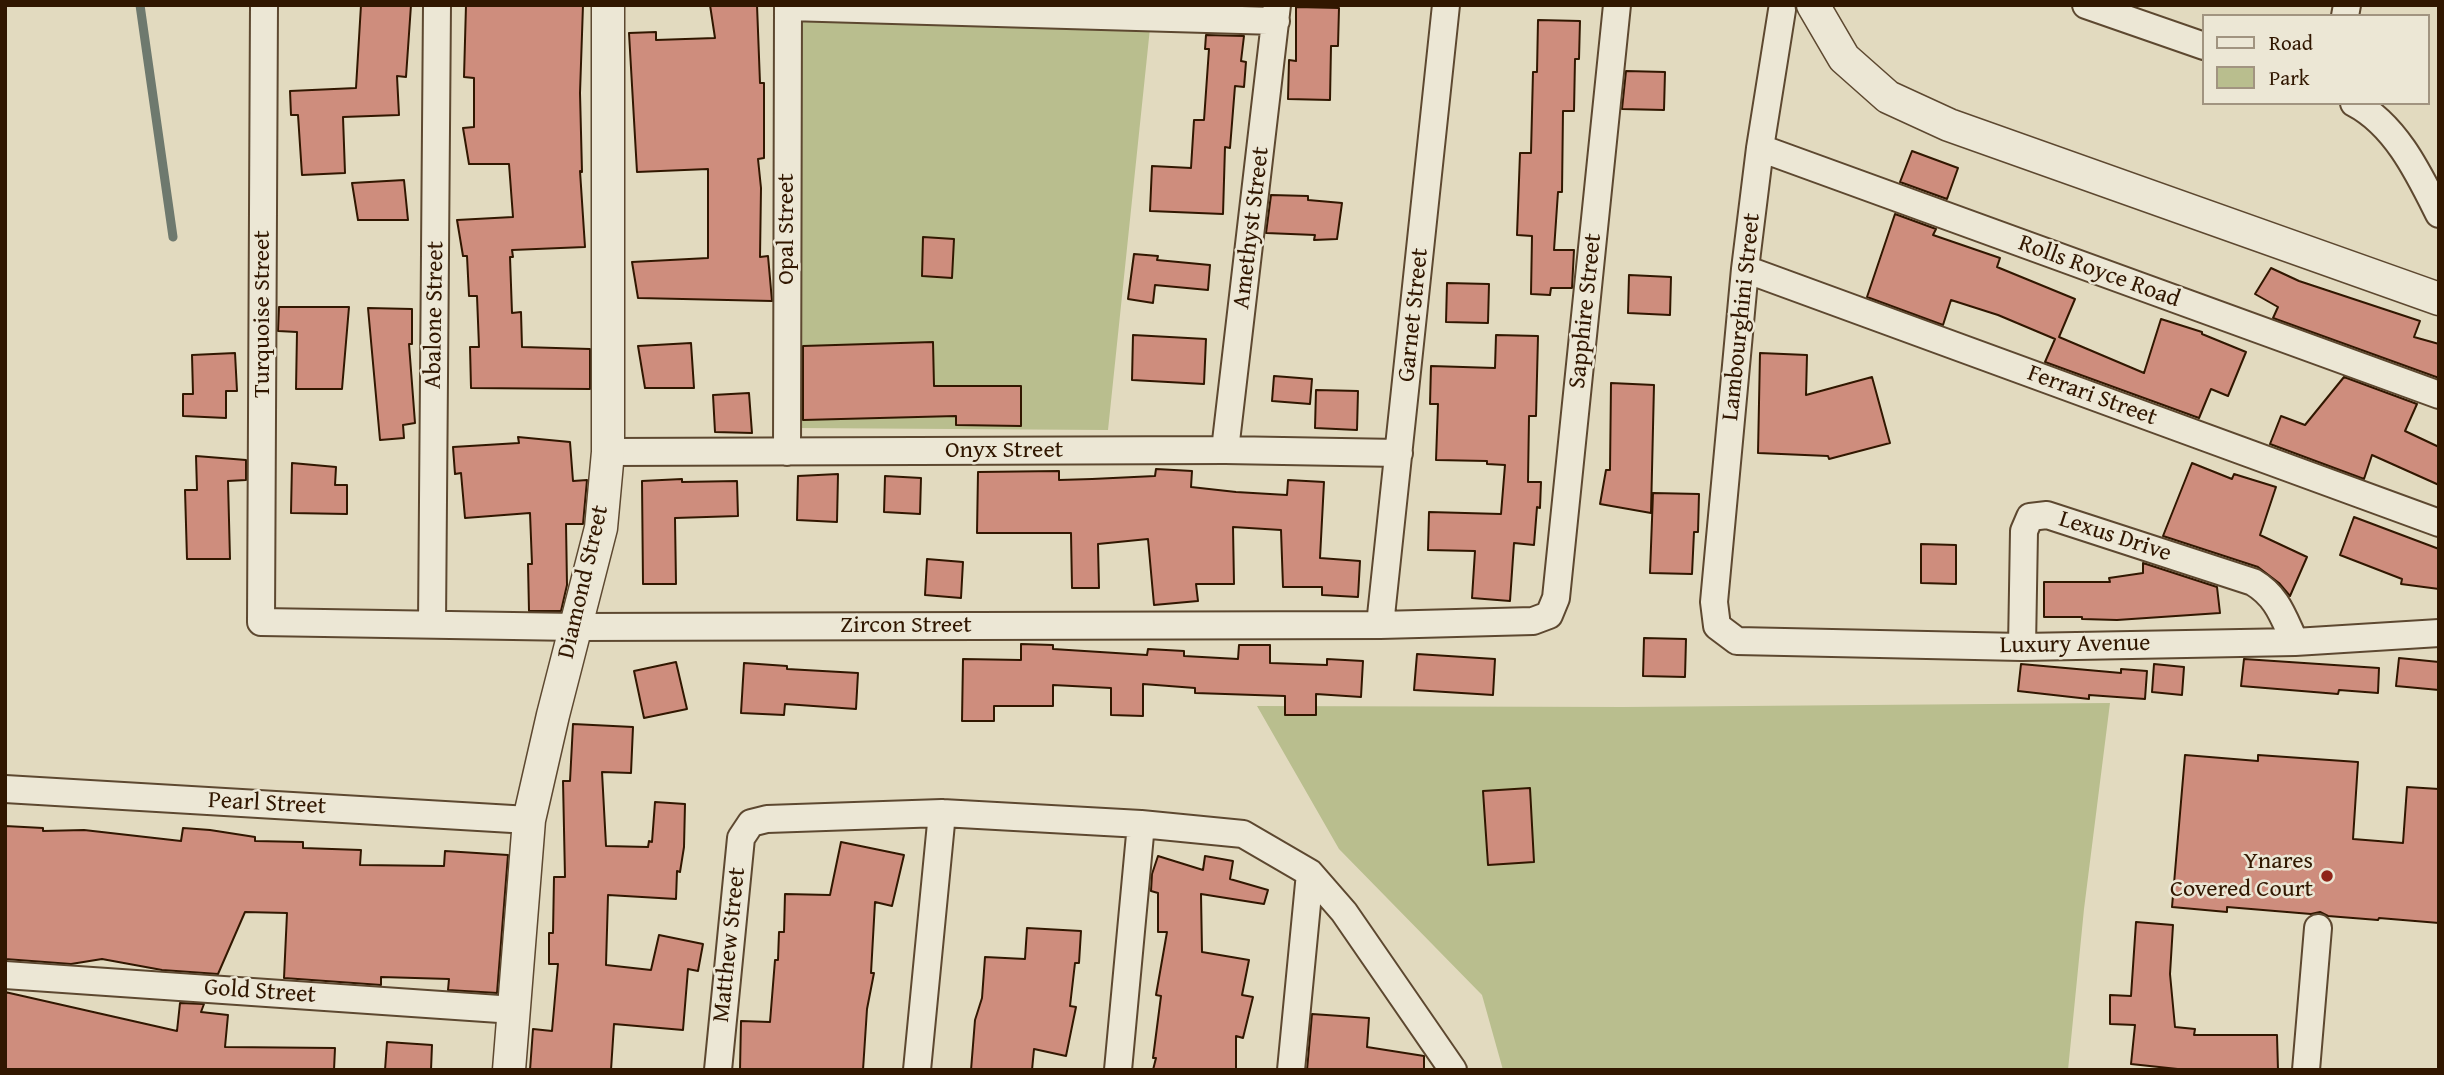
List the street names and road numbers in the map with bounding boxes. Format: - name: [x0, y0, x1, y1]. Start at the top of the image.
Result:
- street label: Amethyst Street: [1228, 145, 1276, 311]
- street label: Opal Street: [773, 173, 801, 285]
- street label: Lambourghini Street: [1717, 212, 1767, 422]
- street label: Rolls Royce Road: [2014, 229, 2184, 315]
- street label: Turquoise Street: [249, 230, 277, 398]
- street label: Sapphire Street: [1564, 232, 1608, 390]
- street label: Abalone Street: [419, 241, 451, 389]
- street label: Garnet Street: [1393, 247, 1435, 383]
- street label: Ferrari Street: [2023, 359, 2161, 433]
- street label: Onyx Street: [945, 437, 1063, 465]
- street label: Diamond Street: [552, 502, 616, 662]
- street label: Lexus Drive: [2055, 505, 2175, 569]
- street label: Zircon Street: [840, 612, 972, 640]
- street label: Luxury Avenue: [1999, 629, 2151, 661]
- street label: Pearl Street: [207, 787, 327, 821]
- street label: Matthew Street: [708, 866, 752, 1024]
- street label: Gold Street: [203, 974, 317, 1010]

